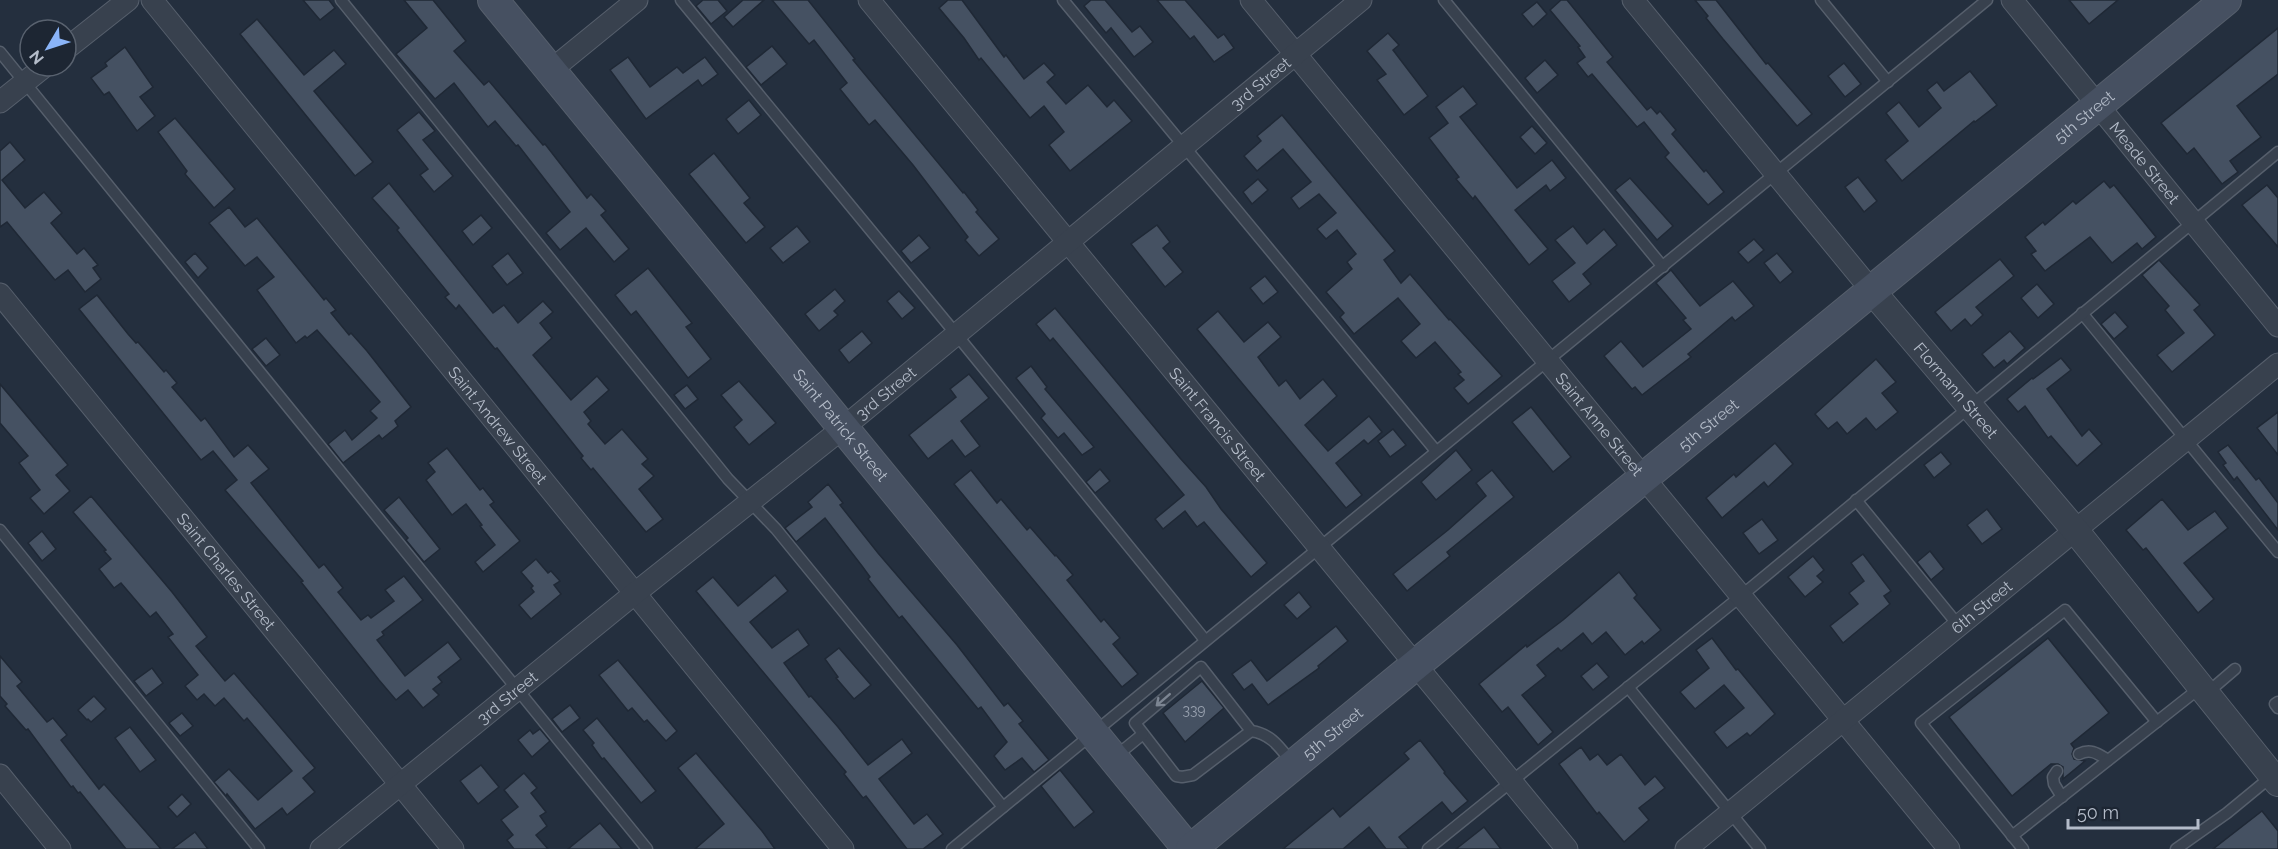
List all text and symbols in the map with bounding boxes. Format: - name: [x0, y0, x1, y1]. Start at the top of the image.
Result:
- north arrow: [18, 18, 78, 78]
- text: N: [26, 46, 48, 68]
- street label: 3rd Street: [1226, 52, 1295, 114]
- street label: 5th Street: [2050, 86, 2118, 147]
- street label: Meade Street: [2106, 118, 2184, 208]
- street label: Flormann Street: [1910, 338, 2003, 442]
- street label: Saint Andrew Street: [445, 362, 552, 488]
- street label: 3rd Street: [852, 362, 920, 423]
- street label: Saint Francis Street: [1165, 363, 1270, 485]
- street label: Saint Patrick Street: [789, 365, 893, 485]
- street label: Saint Anne Street: [1552, 369, 1648, 480]
- street label: 5th Street: [1674, 394, 1743, 455]
- street label: Saint Charles Street: [173, 509, 280, 634]
- street label: 6th Street: [1947, 576, 2016, 637]
- street label: 3rd Street: [473, 667, 542, 728]
- one-way arrow: [1155, 693, 1171, 706]
- house number: 339: [1182, 702, 1206, 718]
- street label: 5th Street: [1299, 702, 1367, 763]
- scale bar: [2068, 792, 2198, 830]
- text: 50 m: [2077, 802, 2119, 823]

